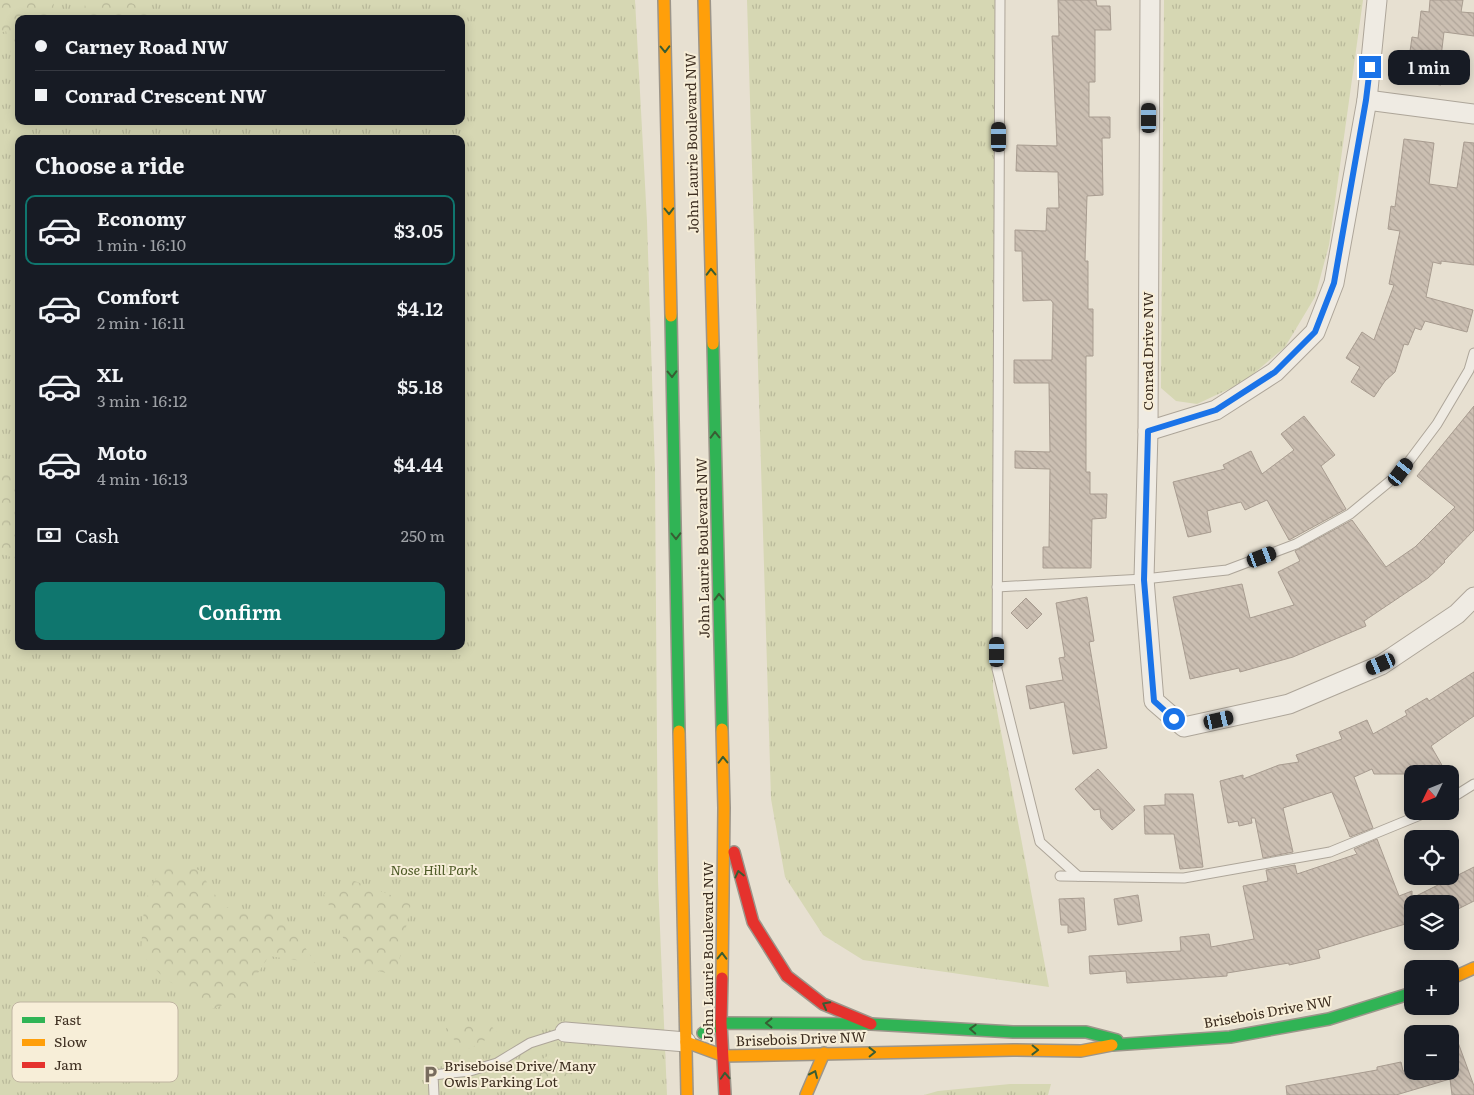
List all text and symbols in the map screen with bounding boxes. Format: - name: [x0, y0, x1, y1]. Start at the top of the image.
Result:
- text: Carney Road NW: [65, 32, 228, 60]
- one-way arrow: [660, 45, 670, 53]
- callout: 1 min: [1388, 50, 1470, 84]
- street label: John Laurie Boulevard NW: [679, 52, 703, 234]
- text: 1 min: [1408, 55, 1450, 79]
- route end: [1359, 56, 1381, 78]
- text: Conrad Crescent NW: [65, 81, 267, 109]
- car: [1141, 103, 1156, 133]
- car: [991, 122, 1006, 152]
- text: Choose a ride: [35, 148, 184, 181]
- text: Economy: [97, 204, 186, 232]
- icon: car: [37, 208, 82, 253]
- one-way arrow: [664, 208, 674, 215]
- text: $3.05: [394, 216, 443, 244]
- text: 1 min · 16:10: [97, 232, 186, 256]
- one-way arrow: [705, 268, 716, 276]
- text: Comfort: [97, 282, 179, 310]
- icon: car: [37, 286, 82, 331]
- street label: Conrad Drive NW: [1137, 292, 1157, 411]
- text: $4.12: [397, 294, 443, 322]
- text: 2 min · 16:11: [97, 310, 185, 334]
- text: XL: [97, 360, 124, 388]
- icon: car: [37, 364, 82, 409]
- one-way arrow: [667, 370, 677, 378]
- text: $5.18: [397, 372, 443, 400]
- text: 3 min · 16:12: [97, 388, 187, 412]
- one-way arrow: [710, 431, 720, 438]
- text: Moto: [97, 438, 147, 466]
- icon: car: [37, 442, 82, 487]
- text: $4.44: [393, 450, 443, 478]
- car: [1385, 456, 1416, 488]
- street label: John Laurie Boulevard NW: [690, 457, 714, 639]
- text: 4 min · 16:13: [97, 466, 188, 490]
- icon: cash: [35, 521, 63, 549]
- text: Cash: [75, 521, 119, 549]
- text: 250 m: [401, 523, 445, 547]
- one-way arrow: [670, 532, 681, 540]
- car: [1245, 545, 1278, 569]
- button: Confirm: [35, 582, 445, 640]
- one-way arrow: [714, 593, 724, 600]
- car: [989, 637, 1004, 667]
- car: [1364, 651, 1397, 677]
- route start: [1163, 708, 1185, 730]
- car: [1202, 709, 1235, 731]
- one-way arrow: [718, 755, 728, 763]
- north arrow: [1404, 765, 1459, 820]
- map controls: [1404, 765, 1459, 1080]
- button: locate: [1404, 830, 1459, 885]
- park label: Nose Hill Park: [390, 859, 478, 879]
- street label: John Laurie Boulevard NW: [697, 862, 717, 1042]
- one-way arrow: [734, 869, 745, 878]
- button: layers: [1404, 895, 1459, 950]
- one-way arrow: [717, 952, 727, 960]
- button: +: [1404, 960, 1459, 1015]
- street label: Brisebois Drive NW: [1202, 990, 1334, 1032]
- one-way arrow: [822, 1001, 831, 1011]
- legend: [12, 1002, 178, 1082]
- text: Fast: [54, 1009, 82, 1029]
- one-way arrow: [765, 1018, 773, 1028]
- one-way arrow: [968, 1024, 976, 1035]
- button: −: [1404, 1025, 1459, 1080]
- street label: Brisebois Drive NW: [735, 1026, 867, 1050]
- text: Slow: [54, 1031, 87, 1051]
- one-way arrow: [1032, 1045, 1039, 1055]
- one-way arrow: [869, 1047, 877, 1057]
- text: Jam: [54, 1054, 83, 1074]
- place label: Briseboise Drive/Many Owls Parking Lot: [444, 1055, 597, 1091]
- parking icon: Briseboise Drive/Many Owls Parking Lot: [420, 1064, 440, 1084]
- one-way arrow: [808, 1070, 819, 1079]
- one-way arrow: [719, 1071, 730, 1079]

